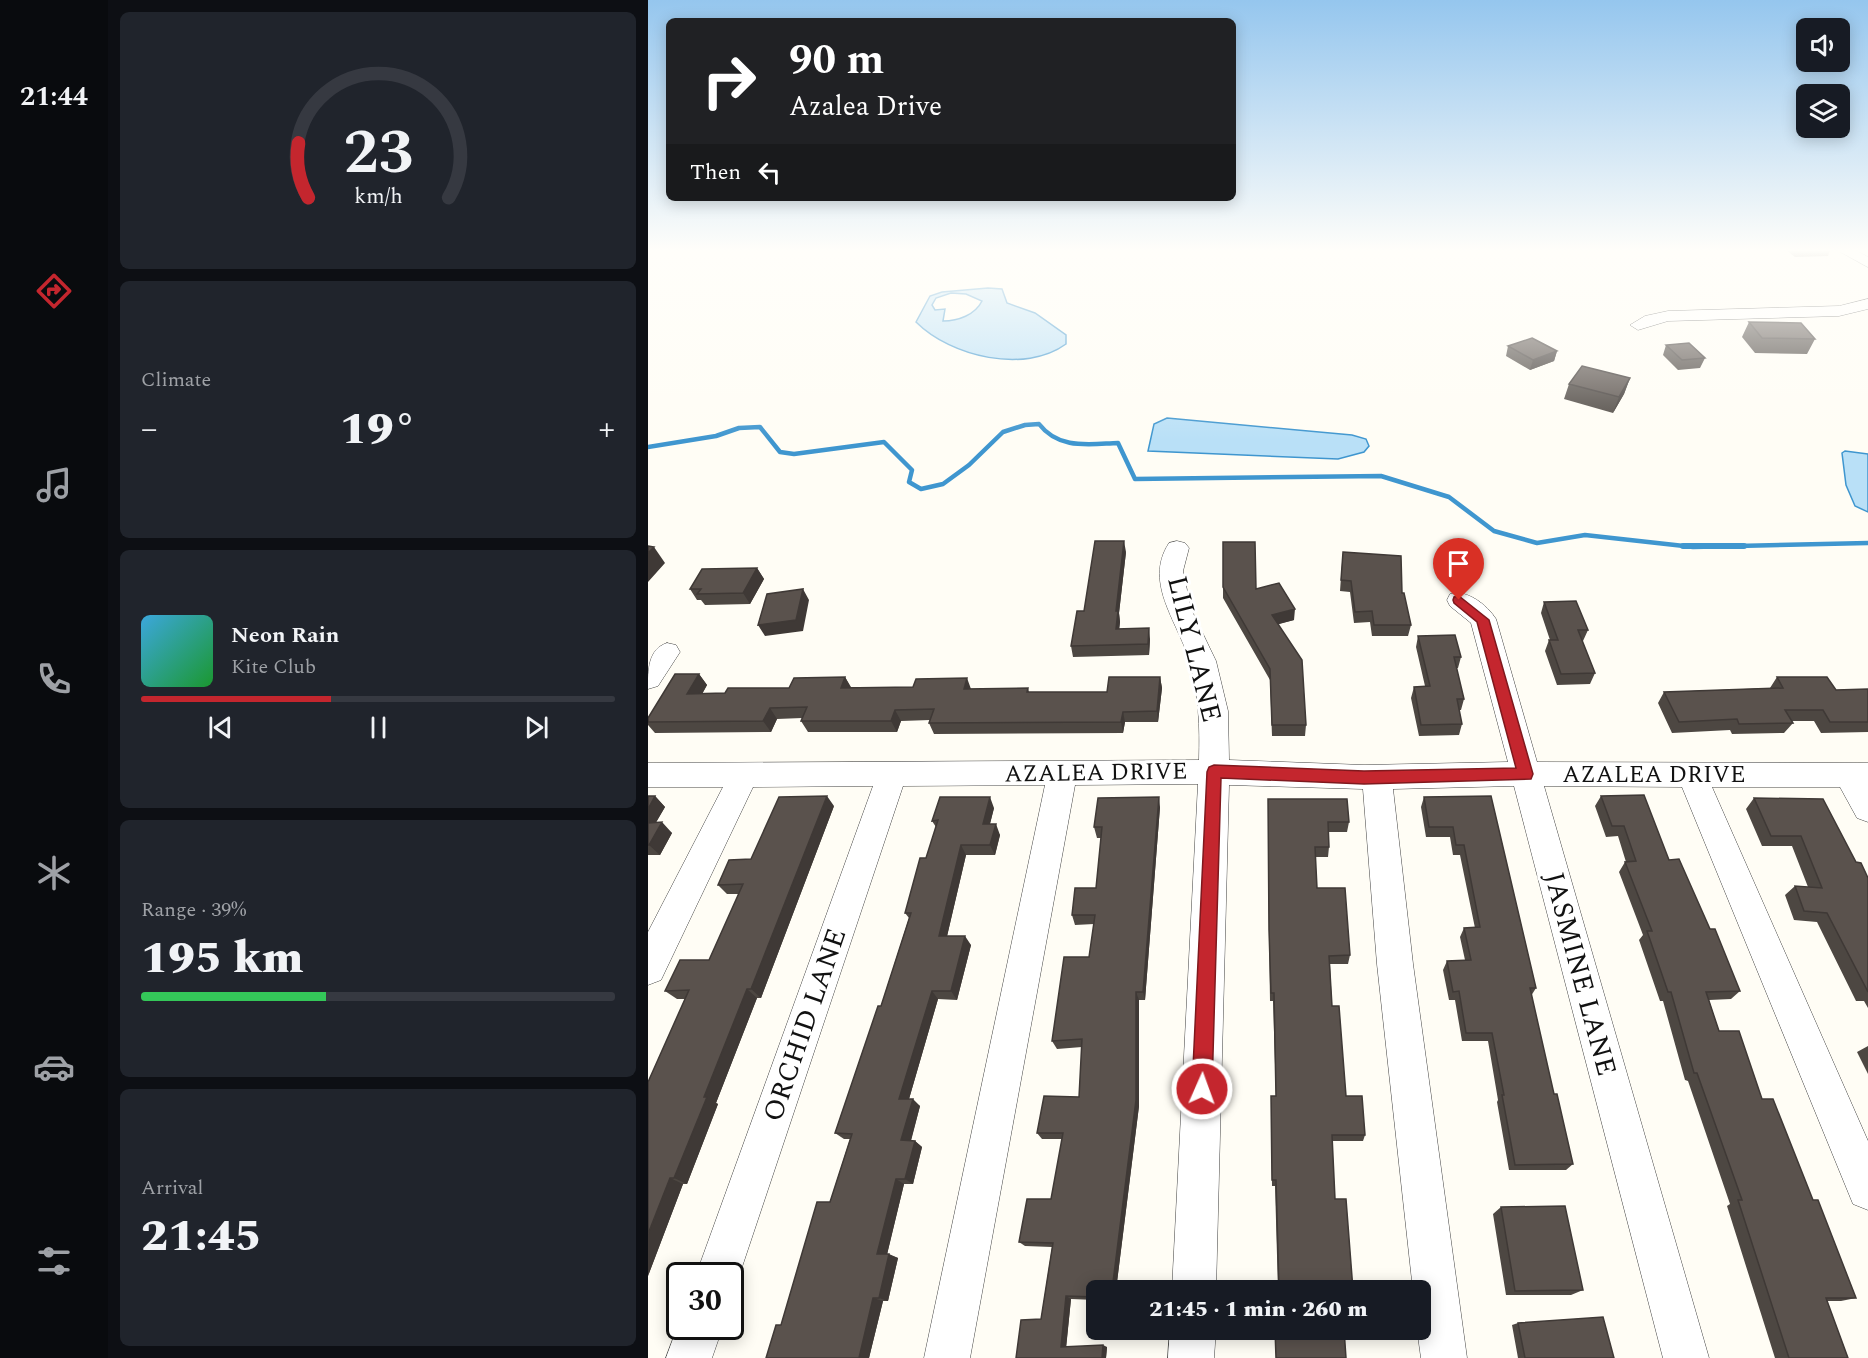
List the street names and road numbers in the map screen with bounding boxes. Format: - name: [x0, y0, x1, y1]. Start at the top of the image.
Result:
- street label: LILY LANE: [1155, 571, 1233, 727]
- street label: AZALEA DRIVE: [1004, 753, 1188, 793]
- street label: AZALEA DRIVE: [1562, 757, 1746, 793]
- street label: JASMINE LANE: [1532, 867, 1628, 1081]
- street label: ORCHID LANE: [752, 922, 858, 1128]

